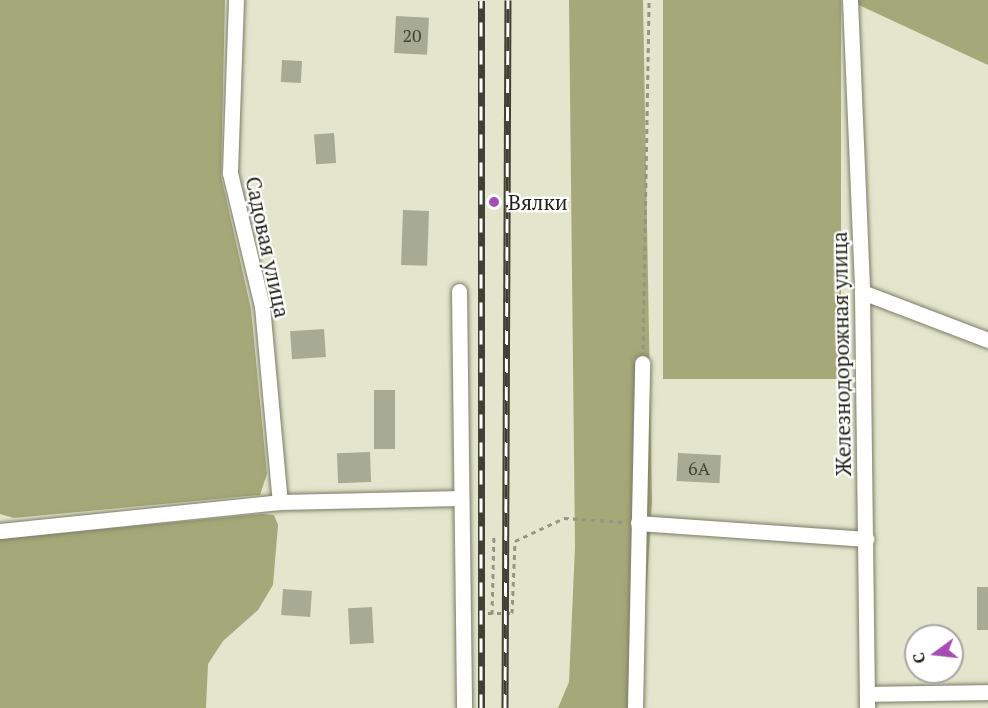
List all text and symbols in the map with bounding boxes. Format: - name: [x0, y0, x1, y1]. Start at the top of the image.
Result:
- house number: 20: [402, 24, 422, 46]
- street label: Садовая улица: [241, 174, 295, 320]
- place label: Вялки: [508, 189, 568, 215]
- marker: Вялки: [485, 193, 503, 211]
- street label: Железнодорожная улица: [826, 231, 856, 477]
- house number: 6А: [688, 457, 710, 479]
- north arrow: [904, 624, 964, 684]
- text: С: [907, 650, 931, 666]

